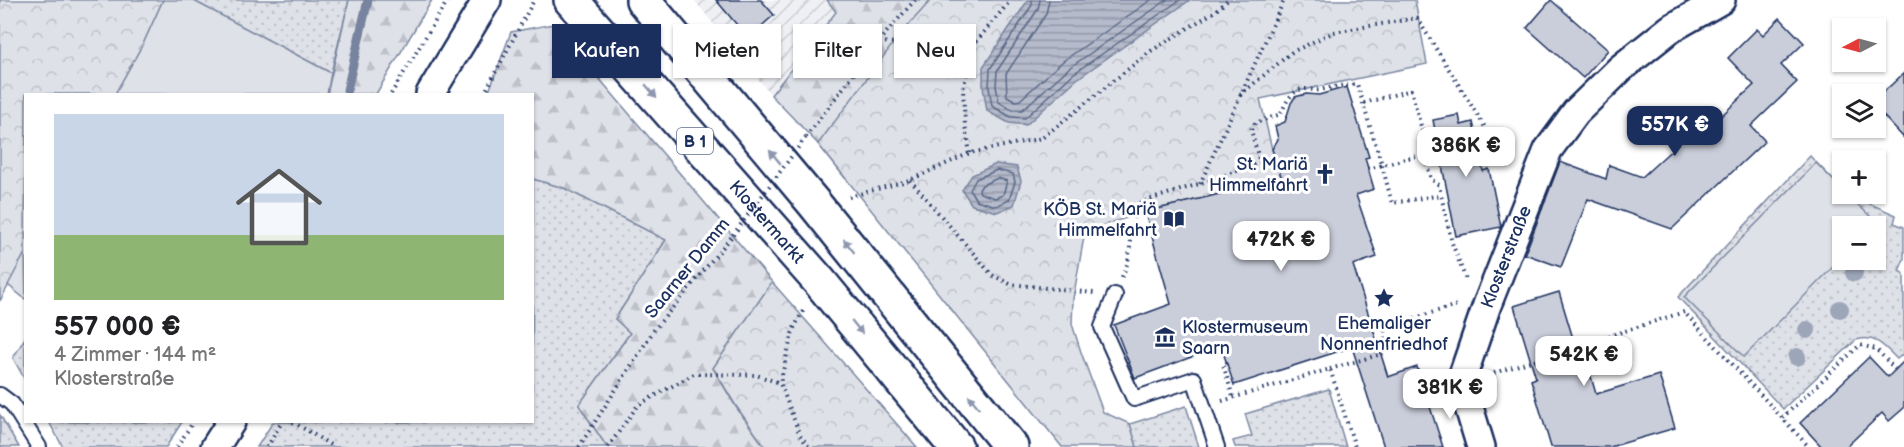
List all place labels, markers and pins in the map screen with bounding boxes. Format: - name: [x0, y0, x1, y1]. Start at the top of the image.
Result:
- pin: 557K €: [1626, 106, 1724, 157]
- pin: 386K €: [1417, 127, 1515, 178]
- place label: St. Mariä Himmelfahrt: [1209, 154, 1308, 196]
- church icon: St. Mariä Himmelfahrt: [1313, 162, 1337, 186]
- place label: KÖB St. Mariä Himmelfahrt: [1043, 198, 1157, 241]
- library icon: KÖB St. Mariä Himmelfahrt: [1162, 207, 1186, 231]
- pin: 472K €: [1232, 221, 1330, 272]
- place icon: Ehemaliger Nonnenfriedhof: [1372, 286, 1396, 310]
- place label: Ehemaliger Nonnenfriedhof: [1320, 313, 1448, 355]
- place label: Klostermuseum Saarn: [1182, 317, 1308, 359]
- museum icon: Klostermuseum Saarn: [1153, 325, 1177, 349]
- pin: 542K €: [1535, 336, 1633, 387]
- pin: 381K €: [1401, 369, 1499, 420]

